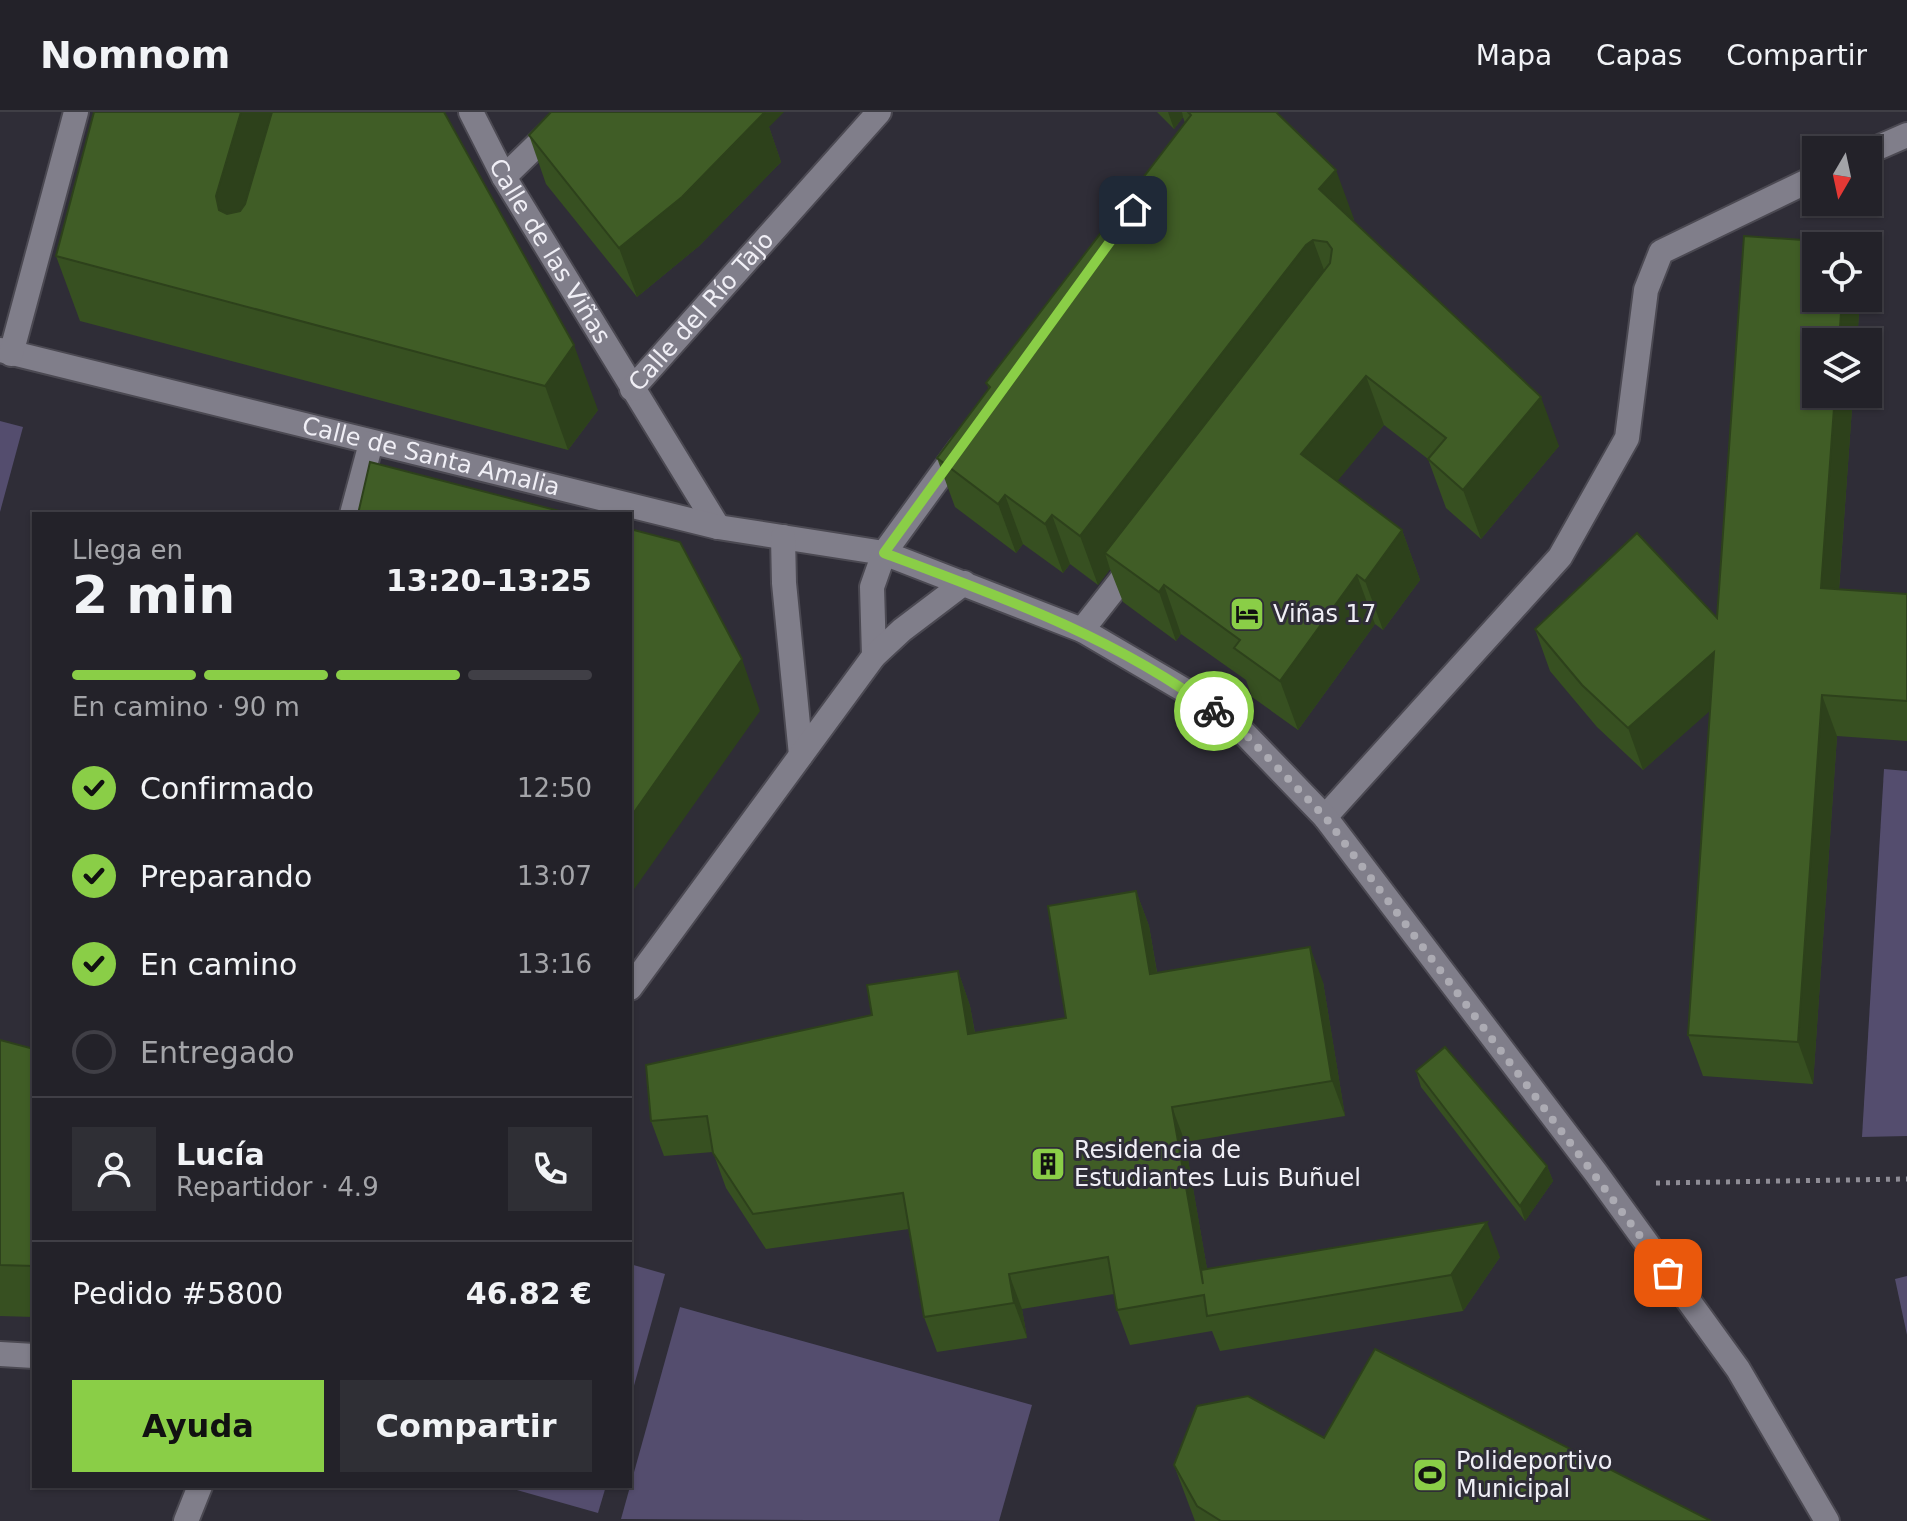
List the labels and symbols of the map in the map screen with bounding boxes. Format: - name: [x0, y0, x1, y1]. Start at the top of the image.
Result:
- north arrow: [1802, 136, 1882, 216]
- street label: Calle de las Viñas: [483, 154, 617, 349]
- pin: [1099, 176, 1167, 244]
- street label: Calle del Río Tajo: [623, 226, 780, 397]
- street label: Calle de Santa Amalia: [299, 411, 563, 502]
- hotel icon: Viñas 17: [1228, 595, 1266, 633]
- place label: Viñas 17: [1273, 600, 1376, 628]
- courier: [1174, 671, 1254, 751]
- place label: Residencia de Estudiantes Luis Buñuel: [1074, 1136, 1361, 1192]
- building icon: Residencia de Estudiantes Luis Buñuel: [1029, 1145, 1067, 1183]
- pin: [1634, 1239, 1702, 1307]
- place label: Polideportivo Municipal: [1456, 1447, 1612, 1503]
- sports icon: Polideportivo Municipal: [1411, 1456, 1449, 1494]

